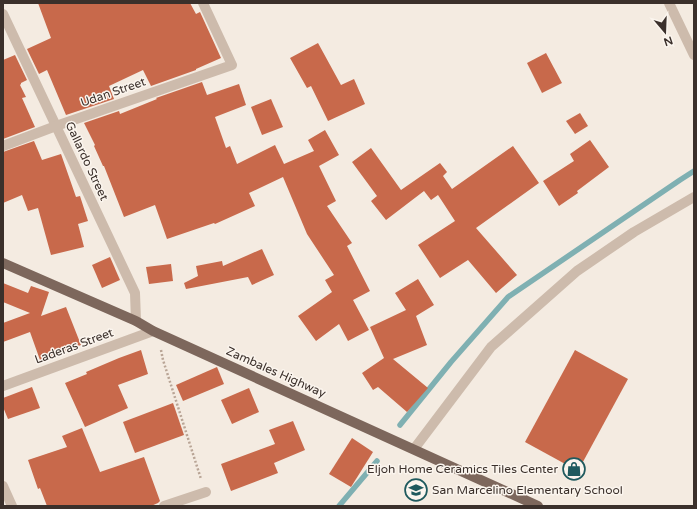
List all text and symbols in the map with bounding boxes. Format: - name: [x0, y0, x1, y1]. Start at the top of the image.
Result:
- north arrow: [645, 12, 685, 52]
- text: N: [662, 33, 674, 49]
- street label: Udan Street: [79, 74, 148, 110]
- street label: Gallardo Street: [63, 119, 112, 203]
- street label: Laderas Street: [33, 325, 116, 367]
- street label: Zambales Highway: [224, 344, 329, 401]
- shop icon: Eljoh Home Ceramics Tiles Center: [561, 456, 587, 482]
- place label: Eljoh Home Ceramics Tiles Center: [367, 462, 558, 476]
- school or university icon: San Marcelino Elementary School: [403, 477, 429, 503]
- place label: San Marcelino Elementary School: [432, 483, 623, 497]

